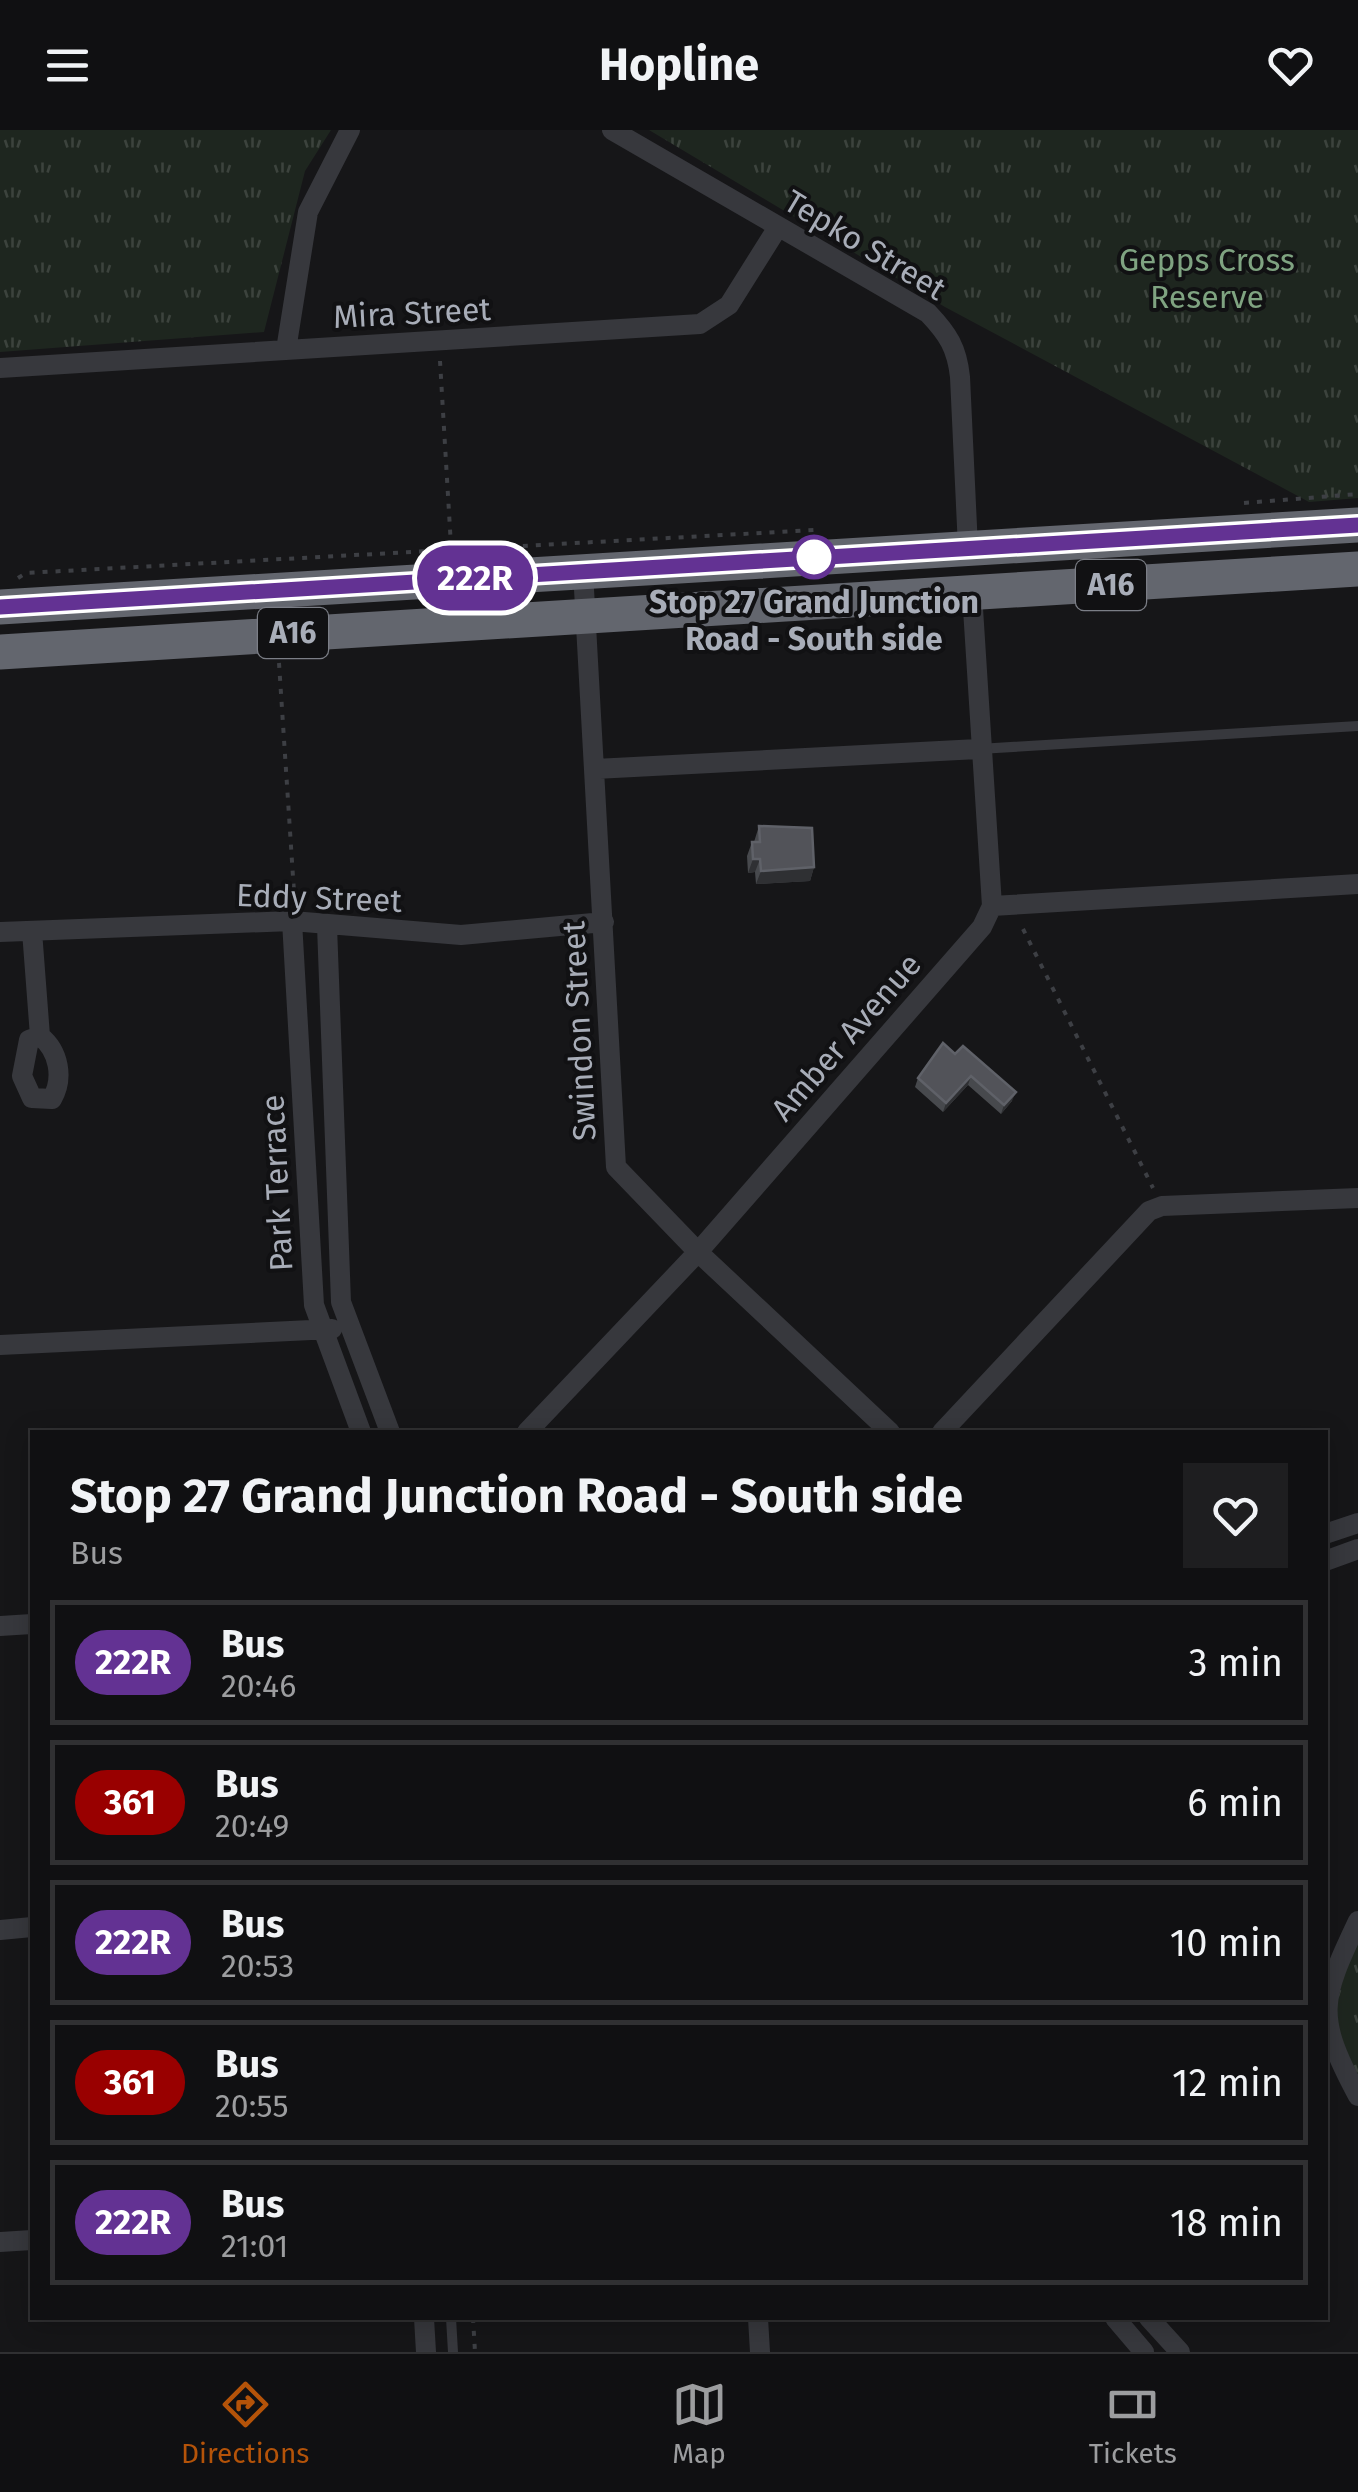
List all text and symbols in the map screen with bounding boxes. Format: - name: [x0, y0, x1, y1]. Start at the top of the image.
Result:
- icon: menu: [40, 38, 95, 93]
- text: Hopline: [599, 38, 759, 92]
- icon: heart: [1263, 38, 1318, 93]
- street label: Tepko Street: [778, 182, 953, 308]
- park label: Gepps Cross Reserve: [1119, 241, 1295, 316]
- street label: Mira Street: [332, 290, 492, 336]
- marker: Stop 27 Grand Junction Road - South side: [793, 536, 835, 578]
- line badge: 222R: [405, 546, 545, 610]
- text: 222R: [437, 557, 513, 599]
- road number: A16: [1076, 560, 1146, 610]
- place label: Stop 27 Grand Junction Road - South side: [649, 583, 979, 658]
- road number: A16: [258, 608, 328, 658]
- street label: Eddy Street: [235, 876, 403, 920]
- street label: Swindon Street: [554, 920, 604, 1142]
- street label: Amber Avenue: [763, 946, 929, 1128]
- street label: Park Terrace: [253, 1094, 301, 1272]
- button: heart: [1183, 1463, 1288, 1568]
- text: Stop 27 Grand Junction Road - South side: [70, 1467, 963, 1525]
- text: Bus: [70, 1534, 123, 1572]
- text: Bus: [221, 1621, 284, 1667]
- text: 3 min: [1188, 1640, 1283, 1686]
- text: 222R: [95, 1641, 171, 1683]
- text: 20:46: [221, 1667, 296, 1705]
- text: Bus: [215, 1761, 279, 1807]
- text: 6 min: [1187, 1780, 1283, 1826]
- text: 361: [104, 1781, 156, 1823]
- text: 20:49: [215, 1807, 289, 1845]
- text: Bus: [221, 1901, 284, 1947]
- text: 10 min: [1170, 1920, 1283, 1966]
- text: 222R: [95, 1921, 171, 1963]
- text: 20:53: [221, 1947, 294, 1985]
- text: Bus: [215, 2041, 279, 2087]
- text: 12 min: [1172, 2060, 1283, 2106]
- text: 361: [104, 2061, 156, 2103]
- text: 20:55: [215, 2087, 288, 2125]
- text: Bus: [221, 2181, 284, 2227]
- text: 18 min: [1170, 2200, 1283, 2246]
- text: 222R: [95, 2201, 171, 2243]
- text: 21:01: [221, 2227, 288, 2265]
- tab: Directions: [181, 2377, 309, 2470]
- tab: Map: [672, 2377, 727, 2470]
- tab: Tickets: [1089, 2377, 1177, 2470]

